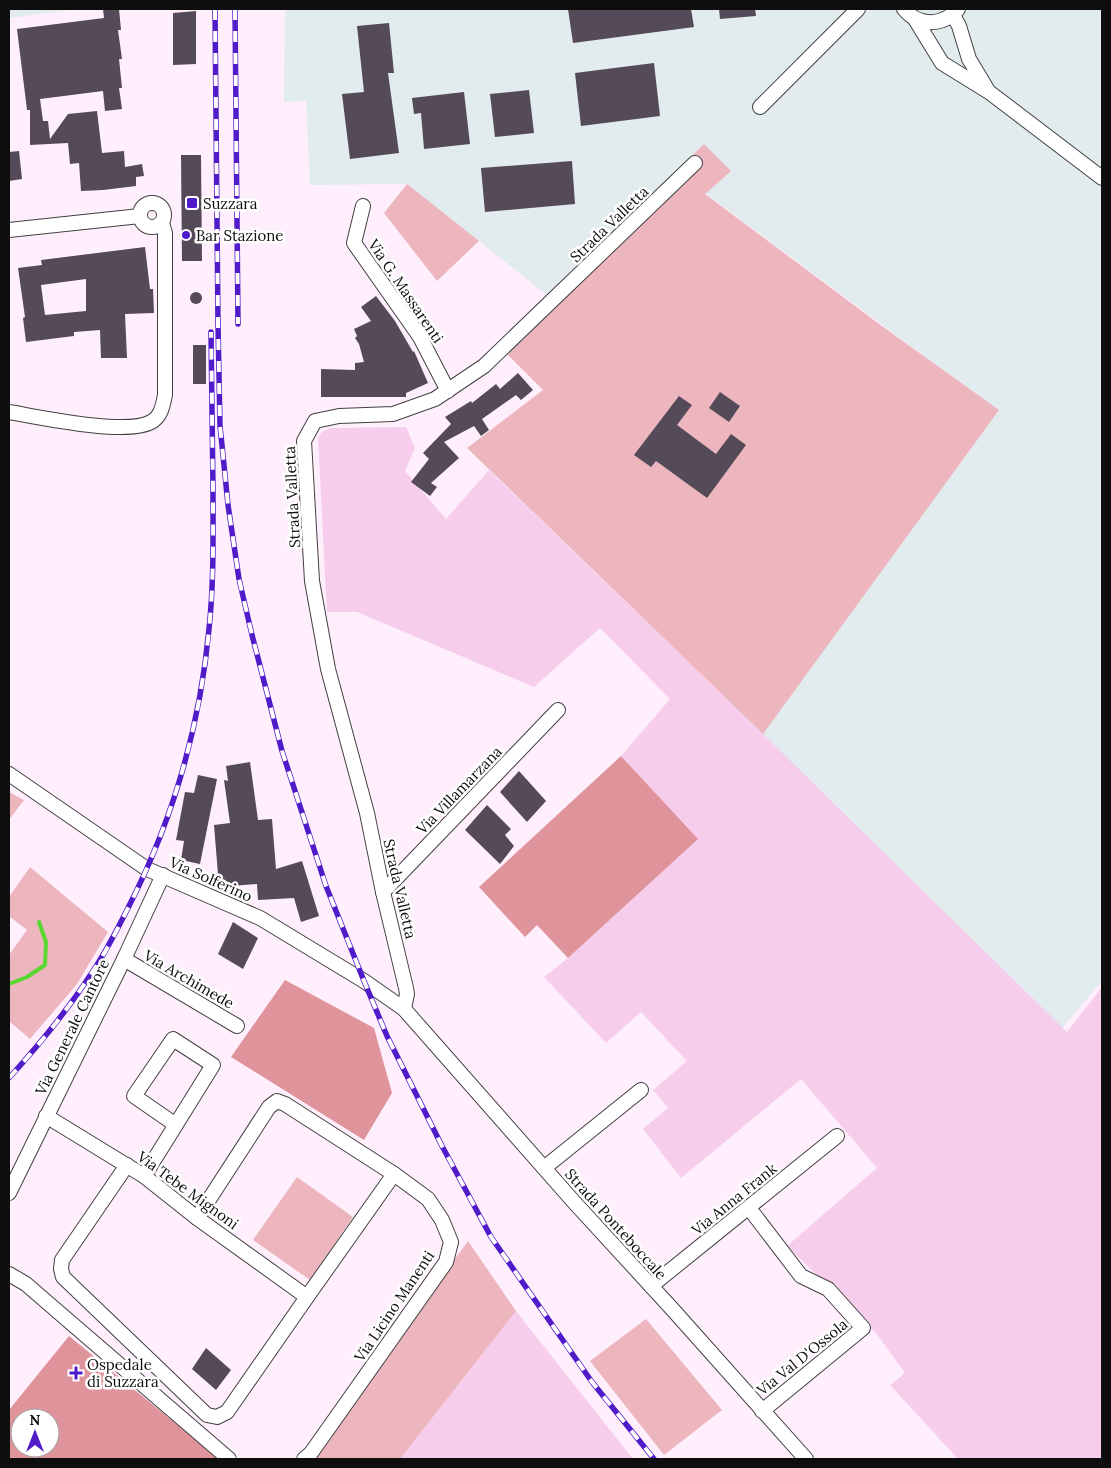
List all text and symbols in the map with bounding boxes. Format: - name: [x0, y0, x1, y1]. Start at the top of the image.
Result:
- street label: Strada Valletta: [566, 182, 652, 266]
- place label: Suzzara: [203, 194, 258, 213]
- marker: Suzzara: [185, 196, 199, 210]
- place label: Bar Stazione: [196, 226, 283, 245]
- marker: Bar Stazione: [180, 229, 192, 241]
- street label: Via G. Massarenti: [364, 235, 448, 346]
- street label: Strada Valletta: [280, 445, 304, 548]
- street label: Via Villamarzana: [412, 742, 506, 839]
- street label: Strada Valletta: [379, 837, 421, 941]
- street label: Via Solferino: [166, 852, 256, 906]
- street label: Via Archimede: [140, 945, 237, 1012]
- street label: Via Generale Cantore: [30, 956, 113, 1099]
- street label: Via Tebe Mignoni: [133, 1146, 242, 1233]
- street label: Via Anna Frank: [687, 1159, 780, 1240]
- street label: Strada Ponteboccale: [561, 1165, 671, 1283]
- street label: Via Licino Manenti: [349, 1247, 438, 1366]
- street label: Via Val D'Ossola: [752, 1314, 851, 1400]
- place label: Ospedale di Suzzara: [87, 1355, 159, 1391]
- marker: Ospedale di Suzzara: [69, 1366, 83, 1380]
- north arrow: [10, 1408, 60, 1458]
- text: N: [30, 1411, 41, 1429]

